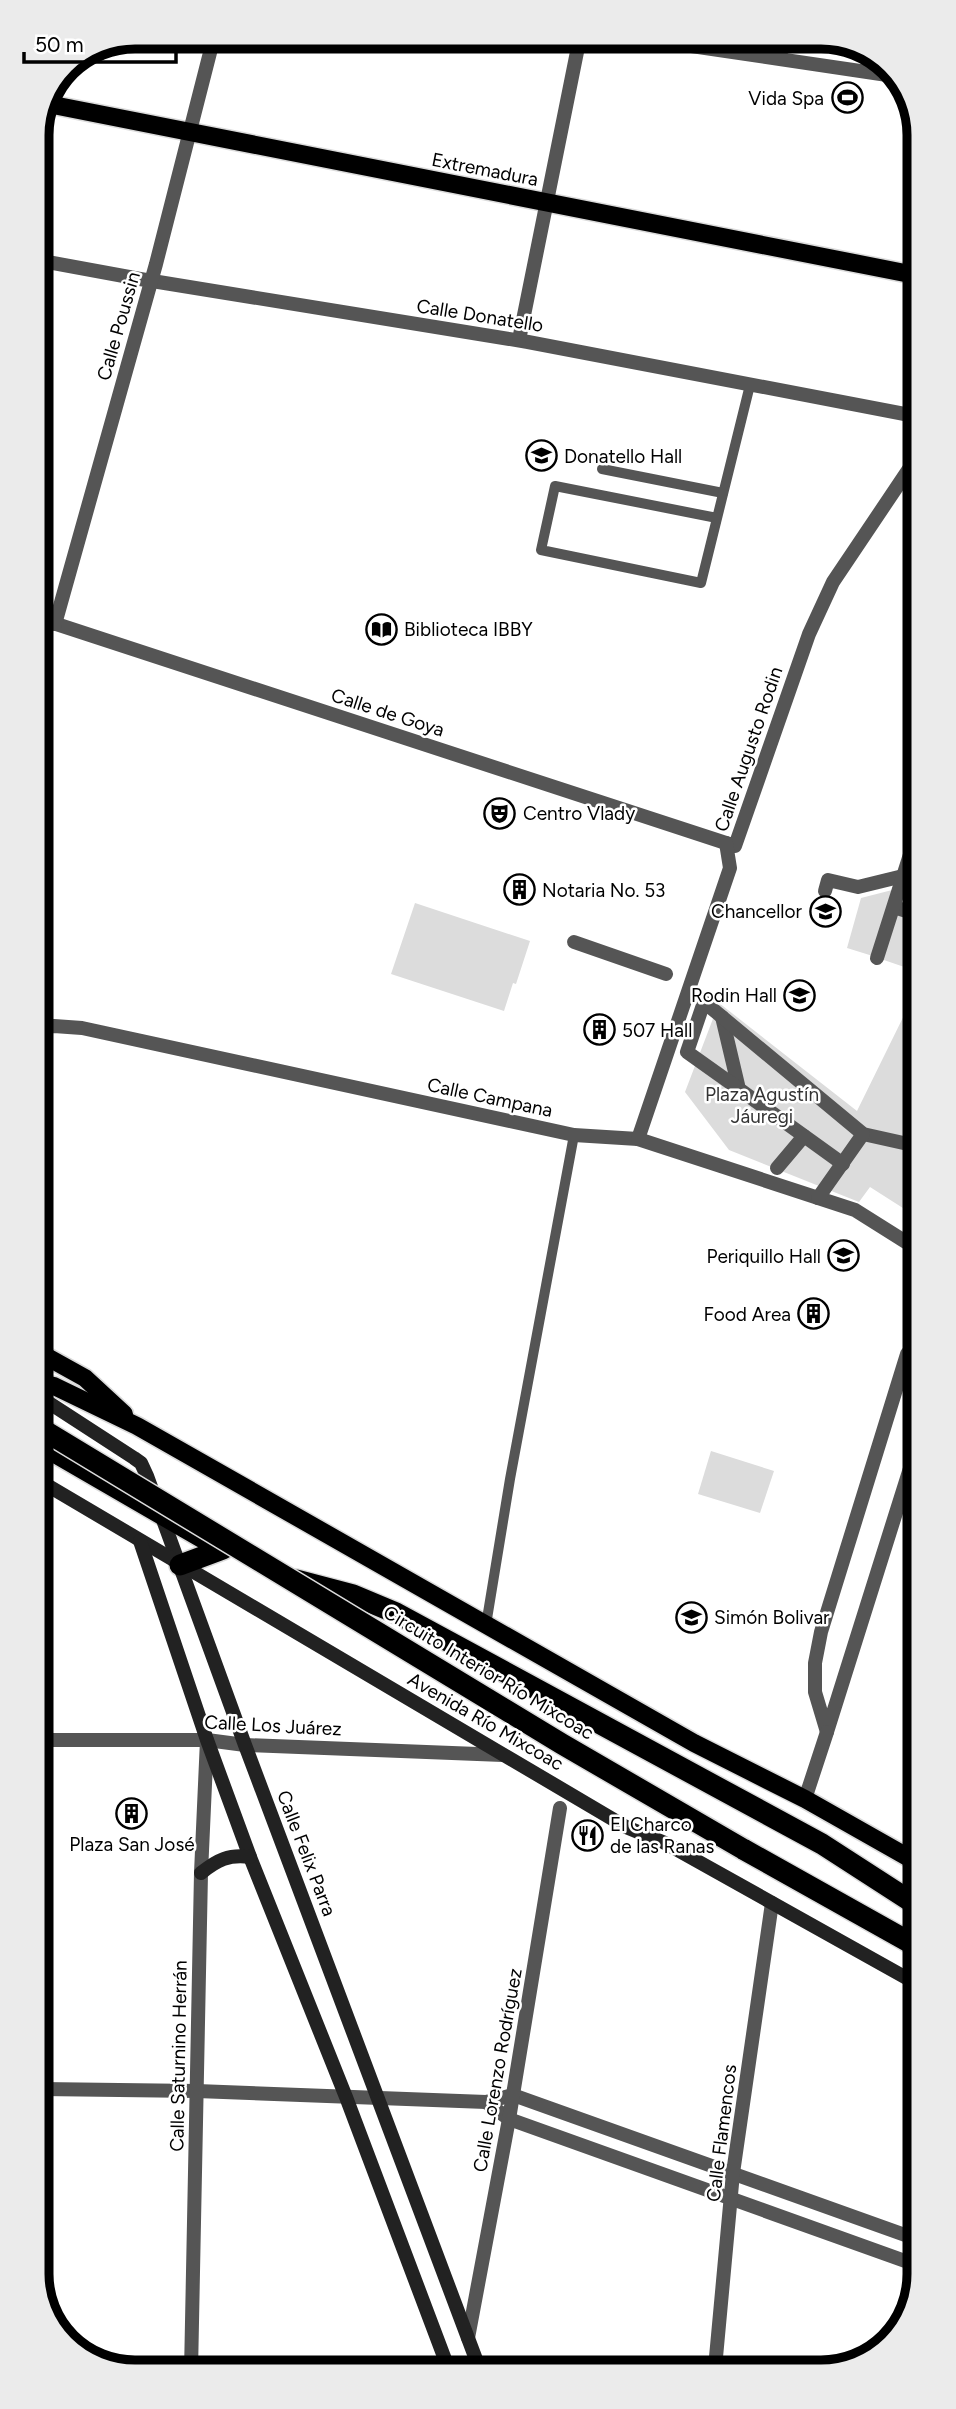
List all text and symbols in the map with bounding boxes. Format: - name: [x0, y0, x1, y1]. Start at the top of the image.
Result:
- scale bar: [24, 21, 177, 65]
- text: 50 m: [35, 32, 84, 57]
- sports icon: Vida Spa: [830, 81, 864, 115]
- place label: Vida Spa: [748, 87, 824, 110]
- street label: Extremadura: [430, 148, 540, 191]
- street label: Calle Poussin: [92, 269, 145, 383]
- street label: Calle Donatello: [415, 294, 545, 337]
- school or university icon: Donatello Hall: [524, 439, 558, 473]
- place label: Donatello Hall: [564, 445, 682, 468]
- library icon: Biblioteca IBBY: [364, 612, 398, 646]
- place label: Biblioteca IBBY: [404, 618, 533, 641]
- street label: Calle Augusto Rodin: [709, 664, 787, 835]
- street label: Calle de Goya: [328, 683, 447, 742]
- theatre icon: Centro Vlady: [483, 796, 517, 830]
- place label: Centro Vlady: [523, 802, 635, 825]
- building icon: Notaria No. 53: [502, 873, 536, 907]
- place label: Notaria No. 53: [542, 879, 665, 902]
- school or university icon: Chancellor: [808, 894, 842, 928]
- place label: Chancellor: [711, 900, 803, 923]
- school or university icon: Rodin Hall: [783, 978, 817, 1012]
- place label: Rodin Hall: [691, 984, 777, 1007]
- building icon: 507 Hall: [582, 1013, 616, 1047]
- place label: 507 Hall: [622, 1019, 692, 1042]
- street label: Calle Campana: [425, 1073, 555, 1122]
- park label: Plaza Agustín Jáuregi: [705, 1083, 819, 1128]
- school or university icon: Periquillo Hall: [827, 1239, 861, 1273]
- place label: Periquillo Hall: [707, 1245, 821, 1268]
- building icon: Food Area: [797, 1297, 831, 1331]
- place label: Food Area: [704, 1303, 791, 1326]
- street label: Circuito Interior Río Mixcoac: [379, 1600, 598, 1745]
- school or university icon: Simón Bolivar: [674, 1600, 708, 1634]
- place label: Simón Bolivar: [714, 1606, 830, 1629]
- street label: Avenida Río Mixcoac: [404, 1667, 568, 1775]
- street label: Calle Los Juárez: [204, 1710, 342, 1741]
- street label: Calle Felix Parra: [272, 1787, 341, 1919]
- building icon: Plaza San José: [115, 1796, 149, 1830]
- place label: El Charco de las Ranas: [610, 1813, 714, 1858]
- restaurant icon: El Charco de las Ranas: [570, 1818, 604, 1852]
- place label: Plaza San José: [69, 1833, 195, 1856]
- street label: Calle Saturnino Herrán: [165, 1960, 192, 2152]
- street label: Calle Lorenzo Rodríguez: [468, 1966, 527, 2174]
- street label: Calle Flamencos: [702, 2063, 741, 2203]

